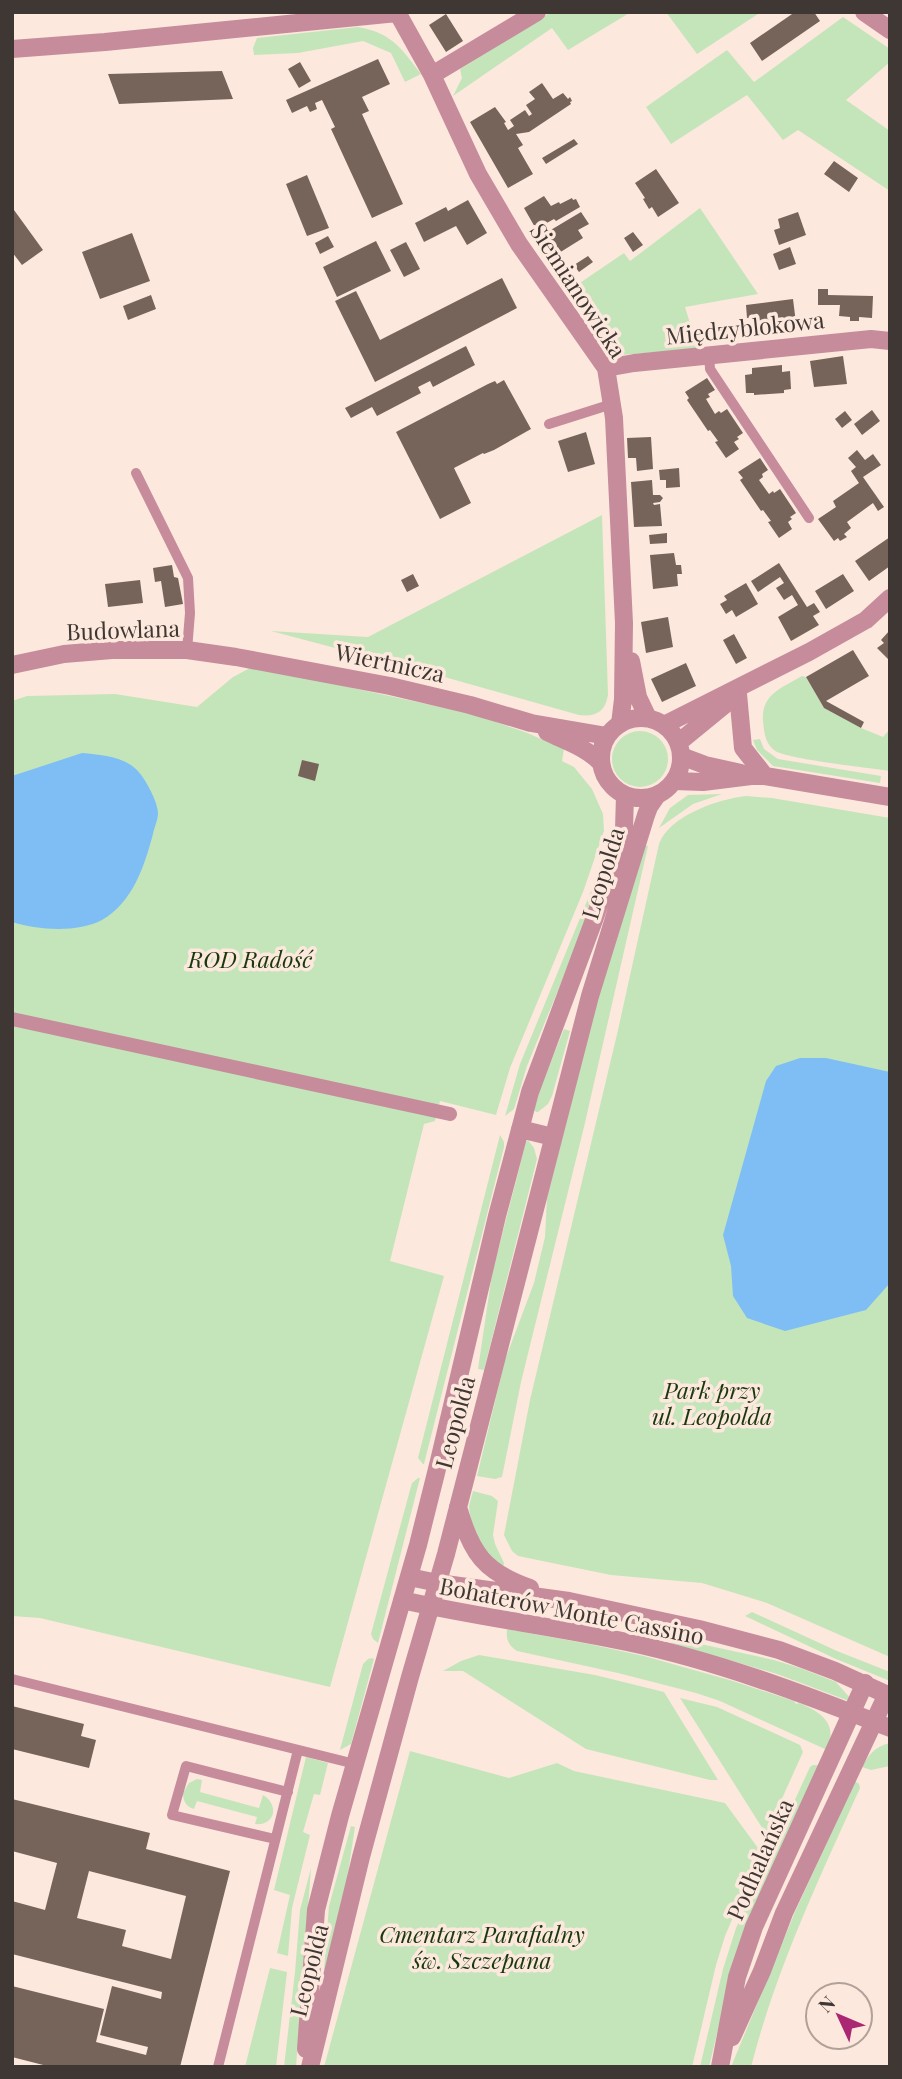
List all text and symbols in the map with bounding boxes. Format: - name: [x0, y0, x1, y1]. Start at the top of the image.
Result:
- street label: Siemianowicka: [524, 217, 635, 364]
- street label: Międzyblokowa: [664, 303, 826, 351]
- street label: Budowlana: [66, 612, 181, 646]
- street label: Wiertnicza: [331, 635, 448, 689]
- street label: Leopolda: [573, 823, 631, 923]
- park label: ROD Radość: [187, 943, 314, 974]
- street label: Leopolda: [427, 1372, 481, 1472]
- park label: Park przy ul. Leopolda: [652, 1374, 772, 1431]
- street label: Bohaterów Monte Cassino: [437, 1569, 707, 1651]
- street label: Podhalańska: [718, 1793, 800, 1925]
- park label: Cmentarz Parafialny św. Szczepana: [379, 1918, 585, 1975]
- street label: Leopolda: [282, 1920, 335, 2020]
- north arrow: [804, 1981, 874, 2051]
- text: N: [812, 1989, 840, 2017]

